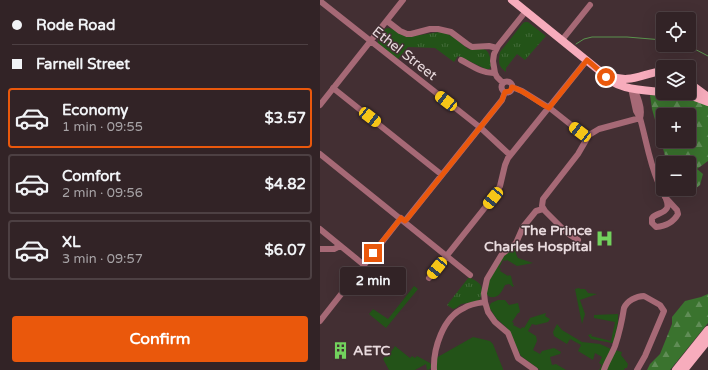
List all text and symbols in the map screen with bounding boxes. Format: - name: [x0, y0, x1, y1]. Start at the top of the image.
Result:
- map controls: [656, 12, 696, 196]
- button: locate: [656, 12, 696, 52]
- text: Rode Road: [36, 16, 115, 34]
- street label: Ethel Street: [369, 23, 441, 84]
- text: Farnell Street: [36, 55, 130, 73]
- button: layers: [656, 60, 696, 100]
- route start: [597, 68, 615, 86]
- car: [433, 89, 459, 113]
- icon: car: [14, 100, 50, 136]
- text: Economy: [62, 101, 128, 119]
- car: [357, 105, 383, 129]
- button: +: [656, 108, 696, 148]
- text: $3.57: [265, 109, 306, 127]
- text: 1 min · 09:55: [62, 119, 143, 135]
- car: [567, 120, 593, 144]
- button: −: [656, 156, 696, 196]
- icon: car: [14, 166, 50, 202]
- text: Comfort: [62, 167, 121, 185]
- text: $4.82: [265, 175, 306, 193]
- text: 2 min · 09:56: [62, 185, 143, 201]
- car: [481, 185, 505, 211]
- place label: The Prince Charles Hospital: [484, 222, 592, 255]
- hospital icon: The Prince Charles Hospital: [595, 228, 615, 248]
- icon: car: [14, 232, 50, 268]
- text: XL: [62, 233, 81, 251]
- text: $6.07: [265, 241, 306, 259]
- route end: [364, 244, 382, 262]
- text: 3 min · 09:57: [62, 251, 143, 267]
- car: [425, 255, 449, 281]
- callout: 2 min: [340, 267, 406, 295]
- text: 2 min: [356, 273, 390, 289]
- button: Confirm: [12, 316, 308, 362]
- building icon: AETC: [330, 340, 350, 360]
- place label: AETC: [353, 342, 391, 359]

